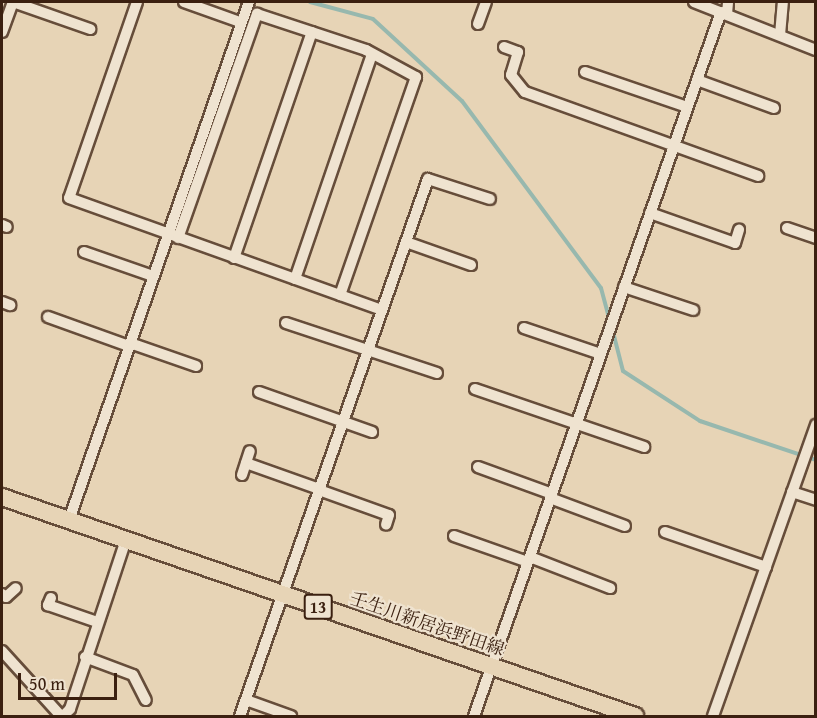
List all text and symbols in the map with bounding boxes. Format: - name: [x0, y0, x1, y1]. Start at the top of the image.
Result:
- street label: 壬生川新居浜野田線: [347, 587, 507, 661]
- road number: 13: [303, 594, 333, 620]
- scale bar: [21, 661, 120, 699]
- text: 50 m: [29, 670, 65, 697]

